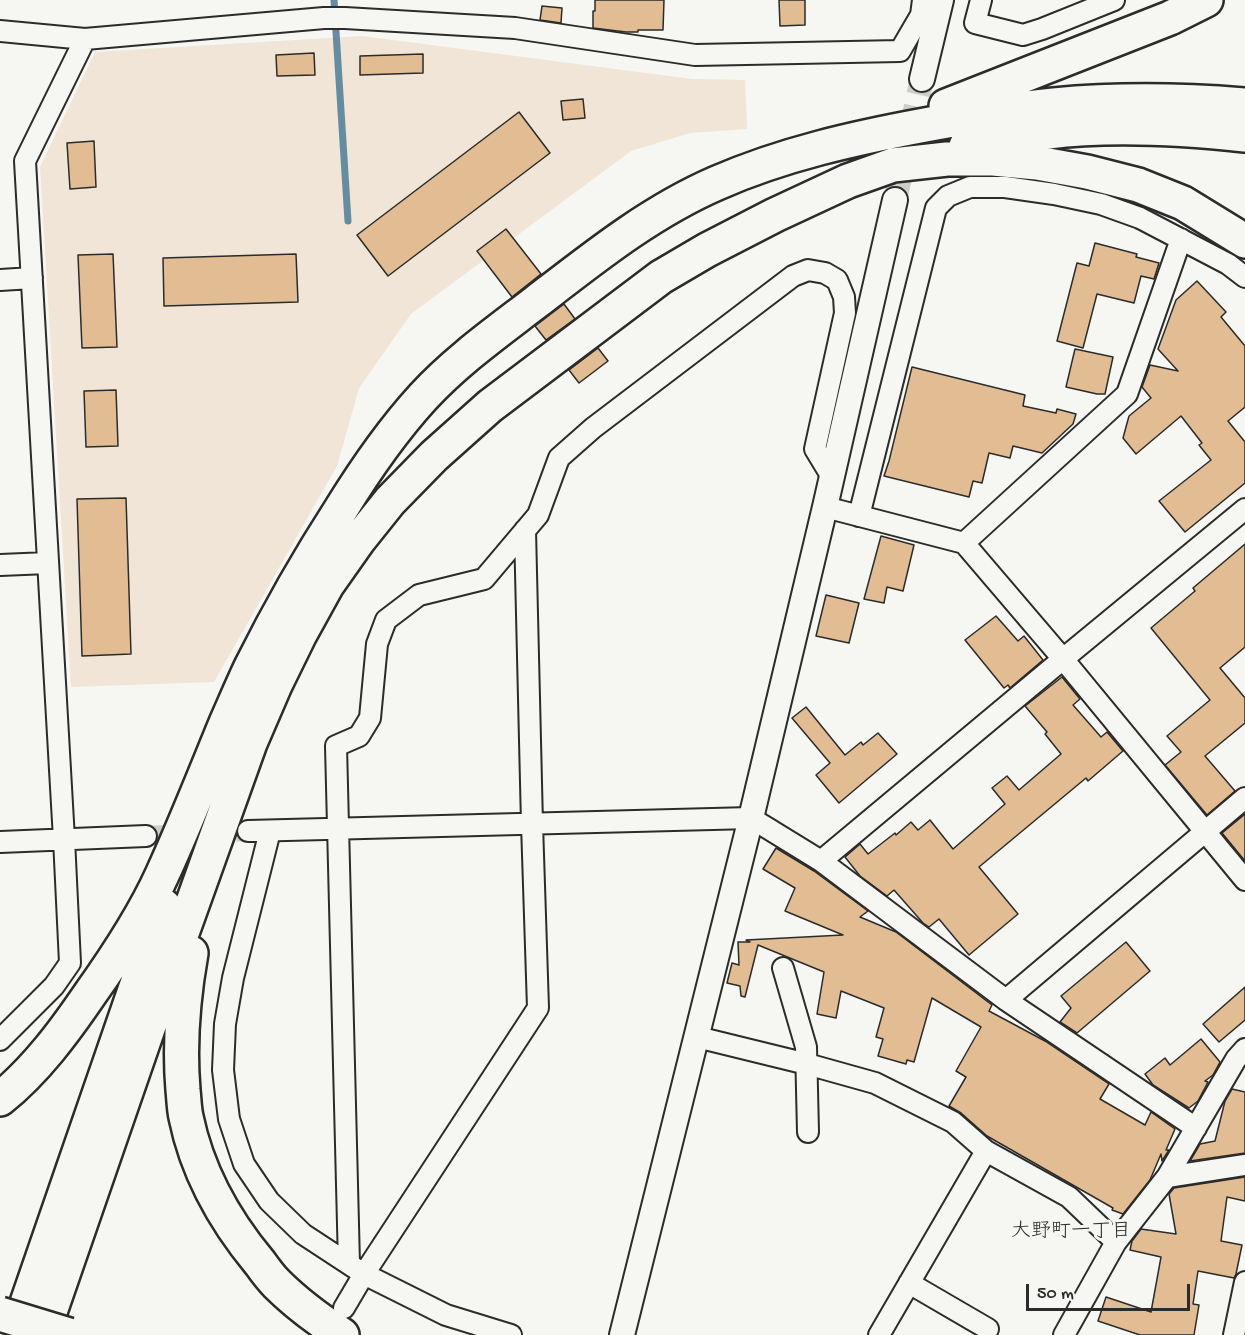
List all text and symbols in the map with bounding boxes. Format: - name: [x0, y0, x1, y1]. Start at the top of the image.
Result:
- district label: 大野町一丁目: [1011, 1221, 1131, 1245]
- scale bar: [1029, 1272, 1192, 1310]
- text: 50 m: [1037, 1284, 1074, 1305]

